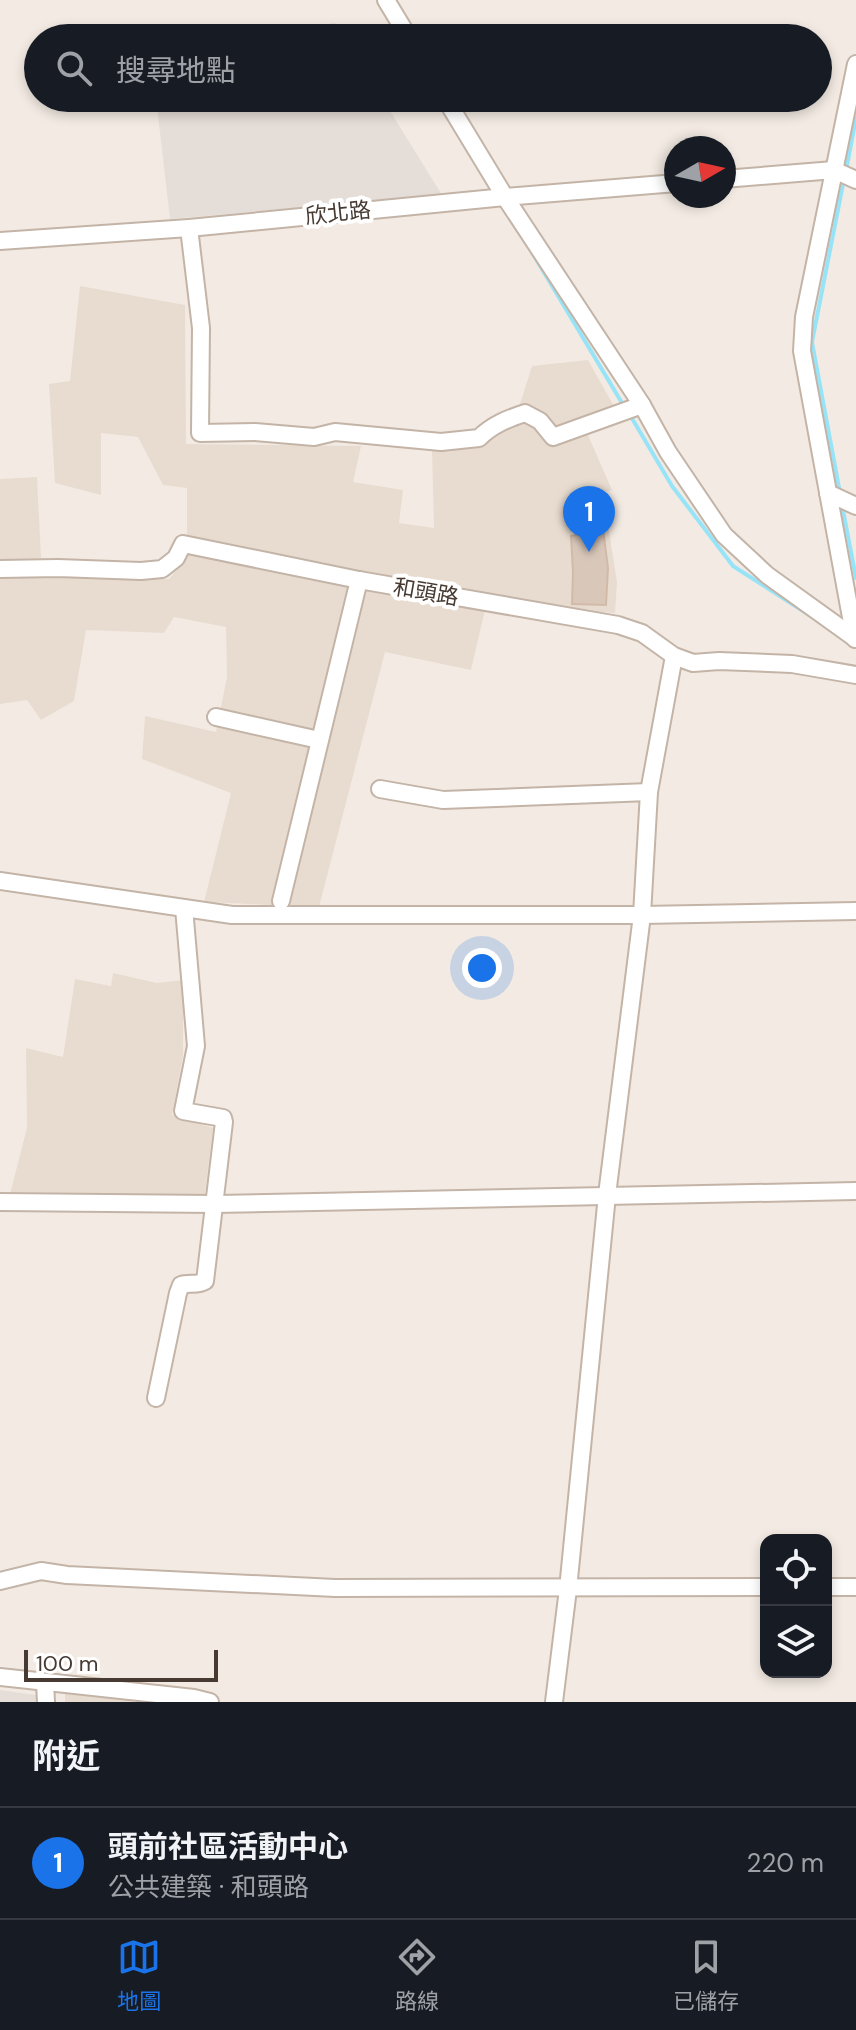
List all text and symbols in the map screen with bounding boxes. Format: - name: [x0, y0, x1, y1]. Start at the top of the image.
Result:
- search box: [24, 24, 832, 112]
- icon: search: [52, 46, 96, 90]
- text: 搜尋地點: [116, 51, 236, 90]
- north arrow: [664, 136, 736, 208]
- street label: 欣北路: [304, 195, 372, 231]
- pin: 1: [563, 486, 615, 552]
- street label: 和頭路: [391, 572, 461, 612]
- your location: [462, 948, 502, 988]
- map controls: [760, 1534, 832, 1678]
- button: locate: [760, 1534, 832, 1606]
- button: layers: [760, 1606, 832, 1678]
- scale bar: [24, 1646, 218, 1682]
- text: 100 m: [36, 1649, 98, 1678]
- text: 附近: [32, 1734, 100, 1779]
- text: 頭前社區活動中心: [108, 1827, 348, 1866]
- text: 1: [53, 1846, 63, 1880]
- text: 220 m: [746, 1846, 824, 1880]
- text: 公共建築 · 和頭路: [108, 1870, 309, 1904]
- tab: 地圖: [117, 1935, 161, 2016]
- tab: 路線: [395, 1935, 439, 2016]
- tab: 已儲存: [673, 1935, 739, 2016]

